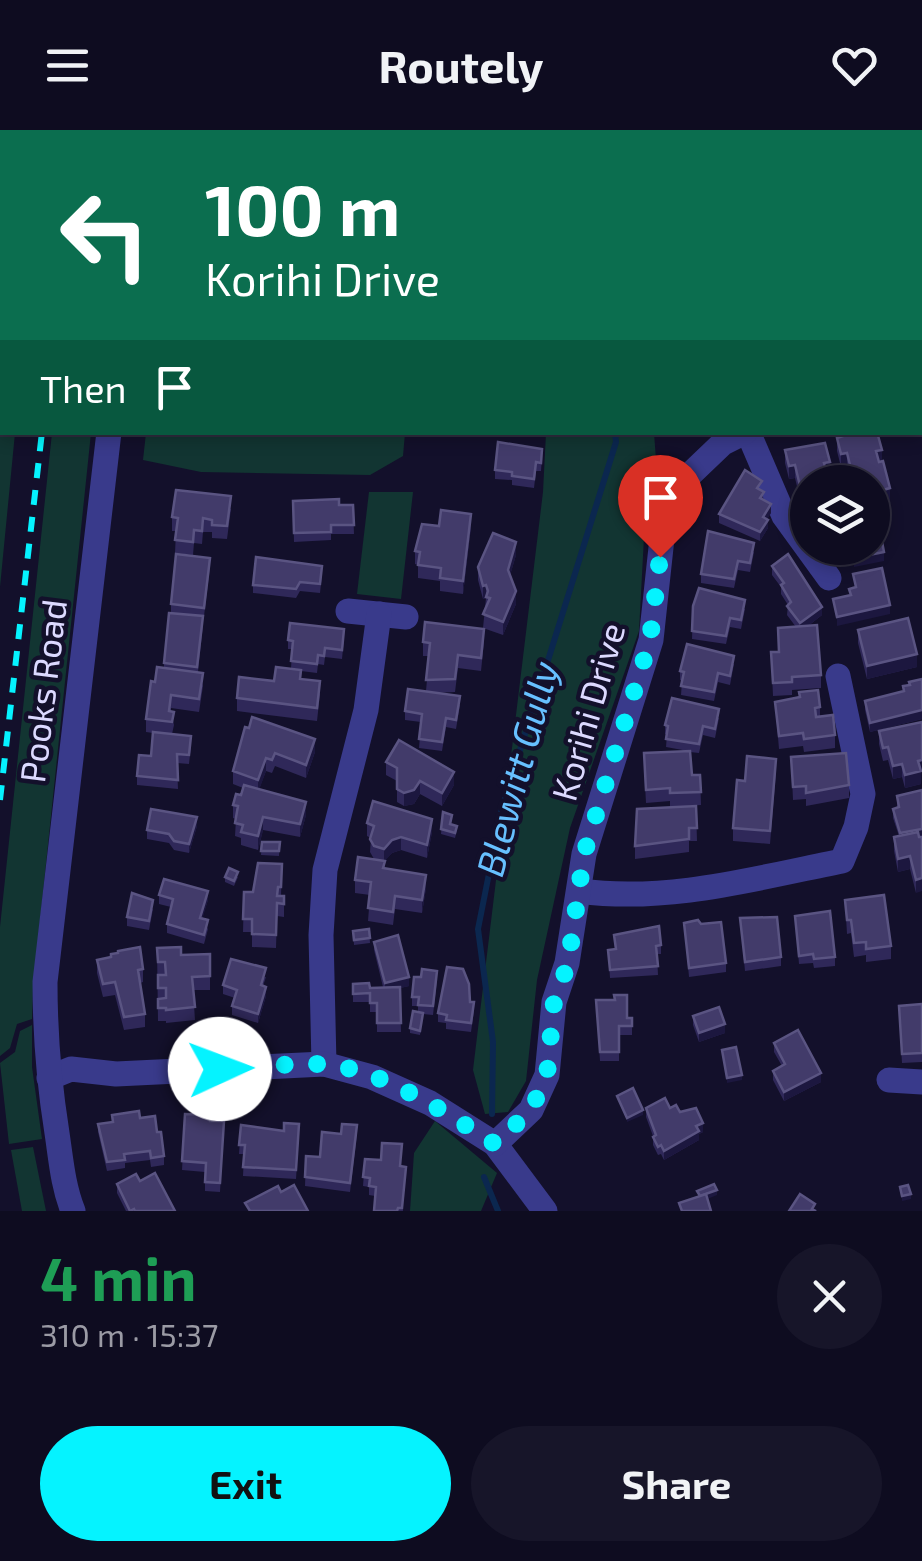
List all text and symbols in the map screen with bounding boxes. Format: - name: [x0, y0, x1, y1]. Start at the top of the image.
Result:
- icon: menu: [40, 38, 95, 93]
- text: Routely: [378, 38, 544, 92]
- icon: heart: [827, 38, 882, 93]
- text: 100 m: [205, 166, 400, 250]
- icon: left: [40, 170, 170, 300]
- text: Korihi Drive: [205, 251, 440, 305]
- icon: arrive: [147, 360, 202, 415]
- text: Then: [40, 365, 127, 411]
- pin: [618, 455, 703, 558]
- map controls: [790, 465, 890, 565]
- button: layers: [790, 465, 890, 565]
- icon: arrive: [633, 470, 688, 525]
- street label: Pooks Road: [10, 597, 74, 785]
- street label: Korihi Drive: [542, 618, 632, 805]
- water label: Blewitt Gully: [465, 656, 567, 881]
- position arrow: [168, 1017, 272, 1121]
- text: 4 min: [40, 1241, 197, 1313]
- button: close: [777, 1244, 882, 1349]
- text: 310 m · 15:37: [40, 1315, 218, 1353]
- button: Exit: [40, 1426, 451, 1541]
- button: Share: [471, 1426, 882, 1541]

